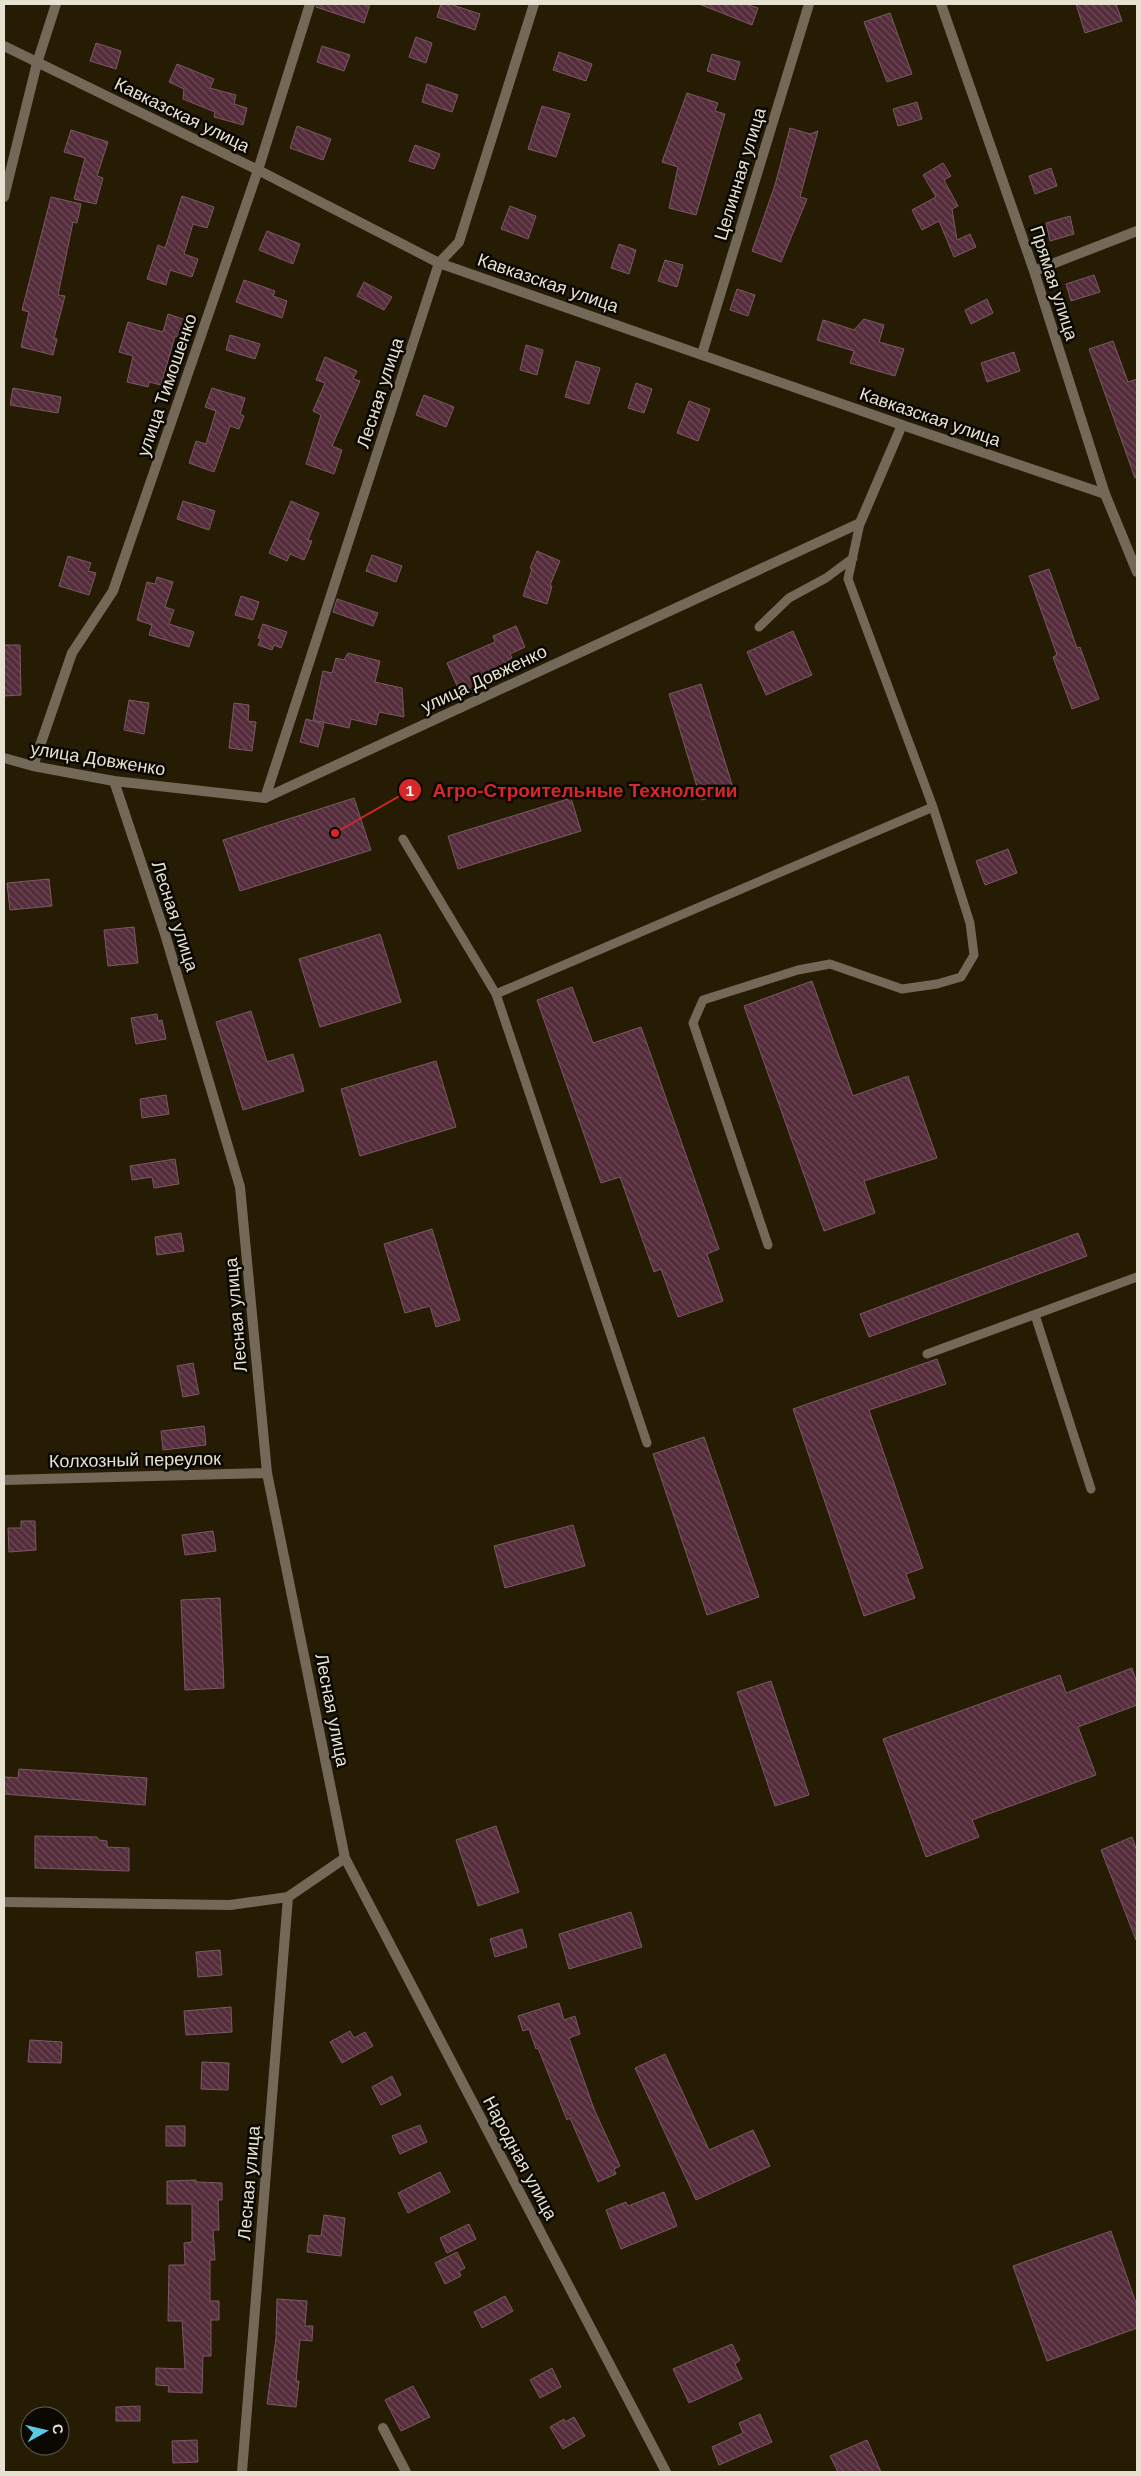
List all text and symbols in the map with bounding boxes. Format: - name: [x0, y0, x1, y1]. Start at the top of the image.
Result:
- street label: Кавказская улица: [111, 74, 254, 157]
- street label: Целинная улица: [710, 104, 770, 243]
- street label: Прямая улица: [1026, 223, 1082, 344]
- street label: Кавказская улица: [475, 250, 622, 317]
- street label: улица Тимошенко: [133, 311, 201, 459]
- street label: Лесная улица: [353, 334, 408, 451]
- street label: Кавказская улица: [857, 384, 1004, 451]
- street label: улица Довженко: [418, 641, 550, 717]
- street label: улица Довженко: [29, 738, 167, 780]
- callout: Агро-Строительные Технологии: [397, 773, 748, 807]
- text: Агро-Строительные Технологии: [432, 780, 738, 801]
- text: 1: [406, 782, 414, 799]
- street label: Лесная улица: [148, 858, 203, 975]
- street label: Лесная улица: [221, 1256, 251, 1373]
- street label: Колхозный переулок: [49, 1448, 221, 1472]
- street label: Лесная улица: [311, 1652, 353, 1769]
- street label: Народная улица: [479, 2093, 562, 2224]
- street label: Лесная улица: [234, 2124, 264, 2241]
- north arrow: [20, 2406, 70, 2456]
- text: С: [49, 2423, 67, 2435]

